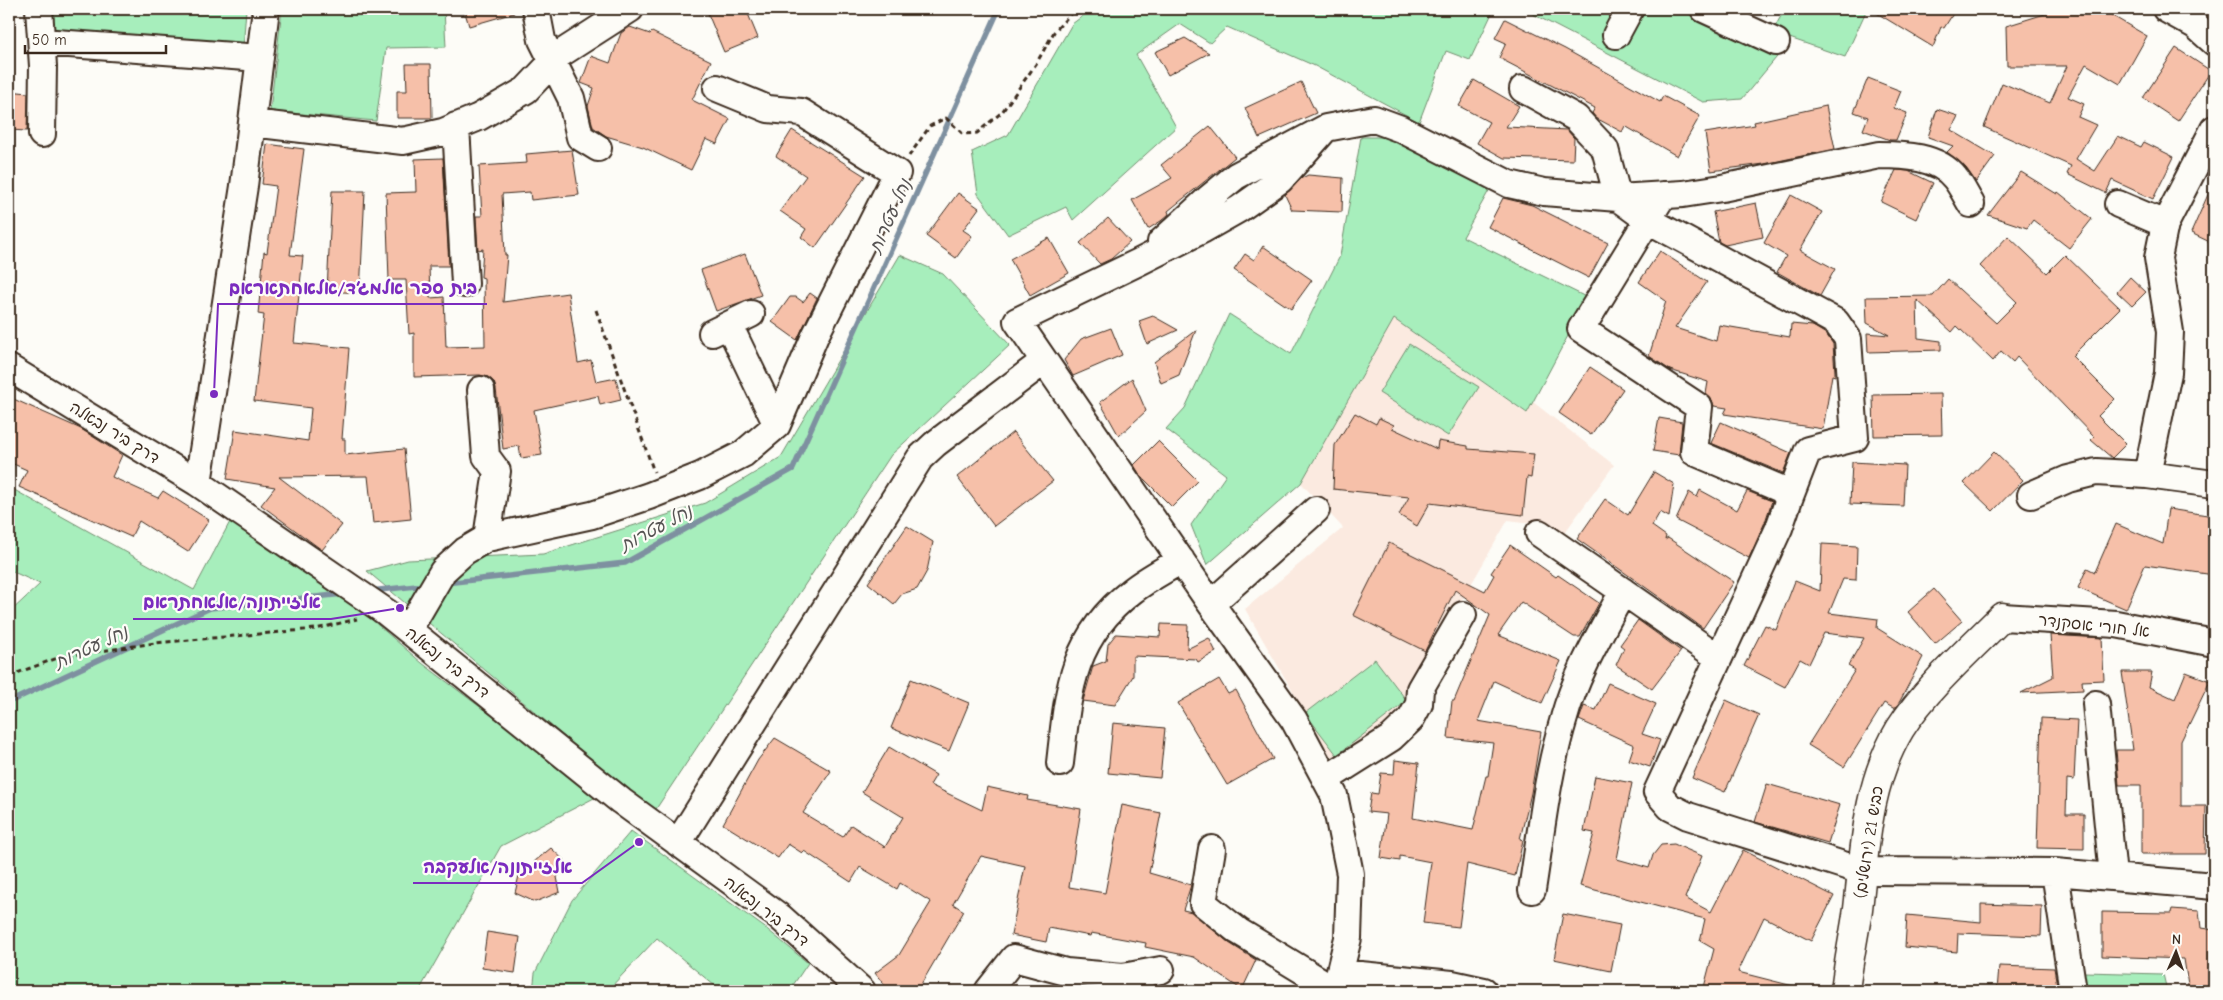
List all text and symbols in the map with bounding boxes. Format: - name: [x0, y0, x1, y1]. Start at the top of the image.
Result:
- scale bar: [25, 22, 166, 54]
- text: 50 m: [32, 31, 67, 49]
- water label: נחל עטרות: [864, 175, 917, 258]
- callout: בית ספר אלמג׳ד/אלאחתאראם: [218, 271, 487, 304]
- text: בית ספר אלמג׳ד/אלאחתאראם: [229, 278, 477, 299]
- street label: דרך ביר נבאלה: [66, 398, 163, 468]
- water label: נחל עטרות: [615, 500, 697, 557]
- callout: אלזייתונה/אלאחתראם: [133, 586, 331, 619]
- text: אלזייתונה/אלאחתראם: [143, 592, 321, 613]
- street label: אל חורי אסקנדר: [2037, 611, 2151, 641]
- water label: נחל עטרות: [49, 621, 133, 674]
- street label: דרך ביר נבאלה: [402, 624, 493, 702]
- street label: כביש 21 (ירושלים): [1851, 785, 1887, 900]
- callout: אלזייתונה/אלעקבה: [413, 850, 582, 883]
- text: אלזייתונה/אלעקבה: [423, 857, 573, 878]
- street label: דרך ביר נבאלה: [721, 873, 812, 950]
- north arrow: [2150, 928, 2200, 978]
- text: N: [2172, 931, 2181, 948]

